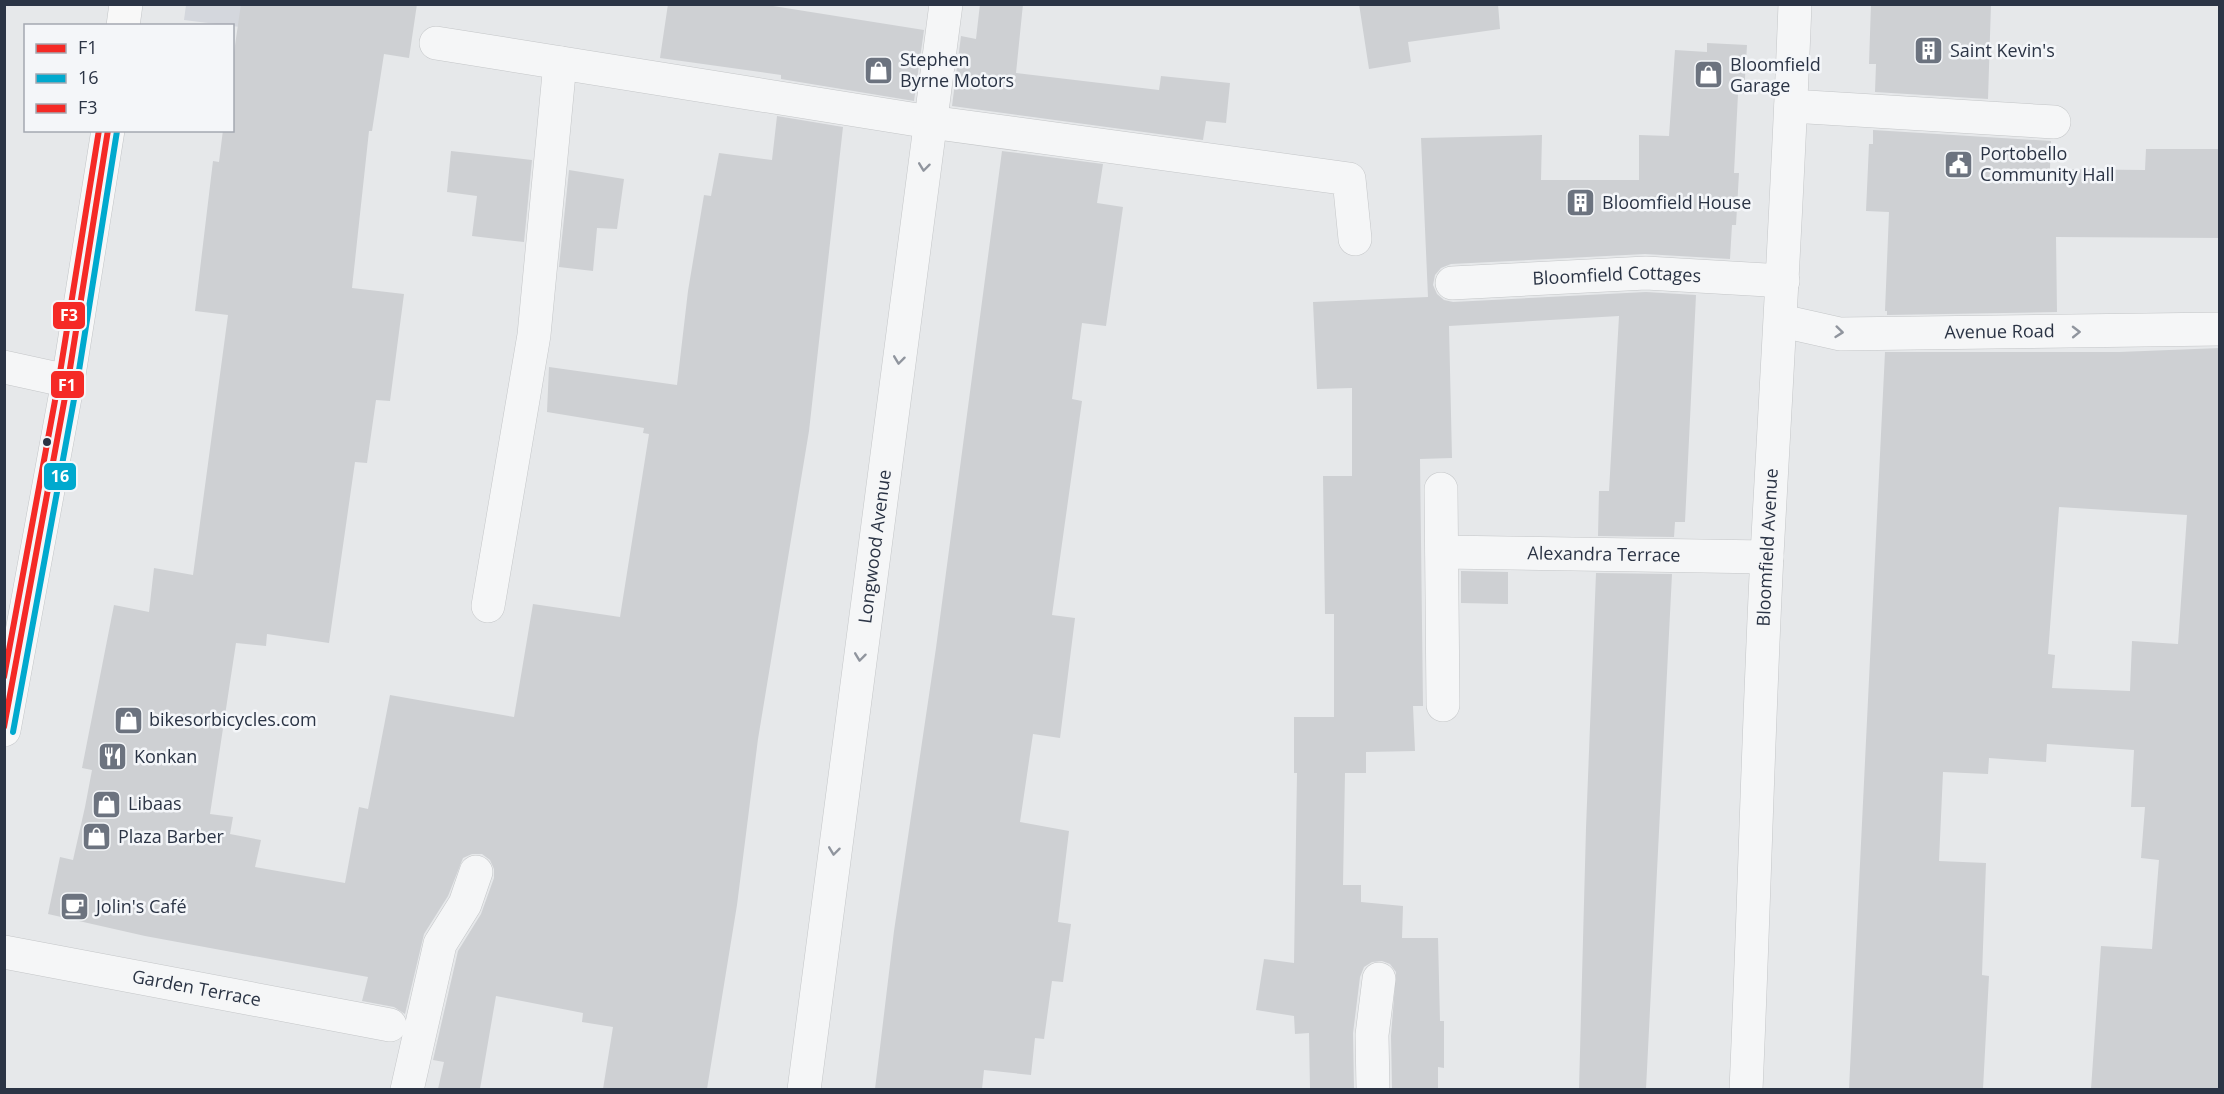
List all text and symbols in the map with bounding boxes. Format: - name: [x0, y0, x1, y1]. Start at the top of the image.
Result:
- legend: [24, 24, 234, 132]
- text: F1: [78, 35, 98, 59]
- building icon: Saint Kevin's: [1913, 35, 1945, 67]
- place label: Saint Kevin's: [1950, 38, 2055, 62]
- place label: Stephen Byrne Motors: [900, 47, 1014, 92]
- place label: Bloomfield Garage: [1730, 52, 1821, 97]
- shop icon: Stephen Byrne Motors: [863, 54, 895, 86]
- shop icon: Bloomfield Garage: [1693, 59, 1725, 91]
- text: 16: [78, 65, 99, 89]
- text: F3: [78, 95, 98, 119]
- place label: Portobello Community Hall: [1980, 141, 2115, 186]
- public building icon: Portobello Community Hall: [1943, 148, 1975, 180]
- one-way arrow: [918, 162, 931, 171]
- building icon: Bloomfield House: [1565, 187, 1597, 219]
- place label: Bloomfield House: [1602, 190, 1751, 214]
- street label: Bloomfield Cottages: [1532, 260, 1702, 290]
- line badge: F3: [52, 301, 86, 330]
- text: F3: [60, 304, 78, 326]
- street label: Avenue Road: [1944, 318, 2055, 344]
- one-way arrow: [1835, 326, 1844, 338]
- one-way arrow: [2072, 326, 2081, 338]
- one-way arrow: [893, 355, 905, 364]
- line badge: F1: [50, 370, 85, 399]
- text: F1: [58, 374, 76, 396]
- unlabelled marker: [41, 436, 53, 448]
- line badge: 16: [43, 462, 77, 491]
- text: 16: [51, 465, 69, 487]
- street label: Longwood Avenue: [852, 468, 896, 625]
- street label: Bloomfield Avenue: [1751, 468, 1783, 627]
- street label: Alexandra Terrace: [1527, 540, 1681, 567]
- one-way arrow: [854, 653, 866, 662]
- shop icon: bikesorbicycles.com: [112, 704, 144, 736]
- place label: bikesorbicycles.com: [149, 707, 317, 731]
- restaurant icon: Konkan: [97, 741, 129, 773]
- place label: Konkan: [134, 744, 197, 768]
- shop icon: Libaas: [91, 788, 123, 820]
- place label: Libaas: [128, 791, 182, 815]
- shop icon: Plaza Barber: [81, 821, 113, 853]
- place label: Plaza Barber: [118, 824, 225, 848]
- one-way arrow: [828, 846, 841, 855]
- cafe icon: Jolin's Café: [59, 891, 91, 923]
- place label: Jolin's Café: [94, 894, 187, 918]
- street label: Garden Terrace: [130, 963, 263, 1011]

